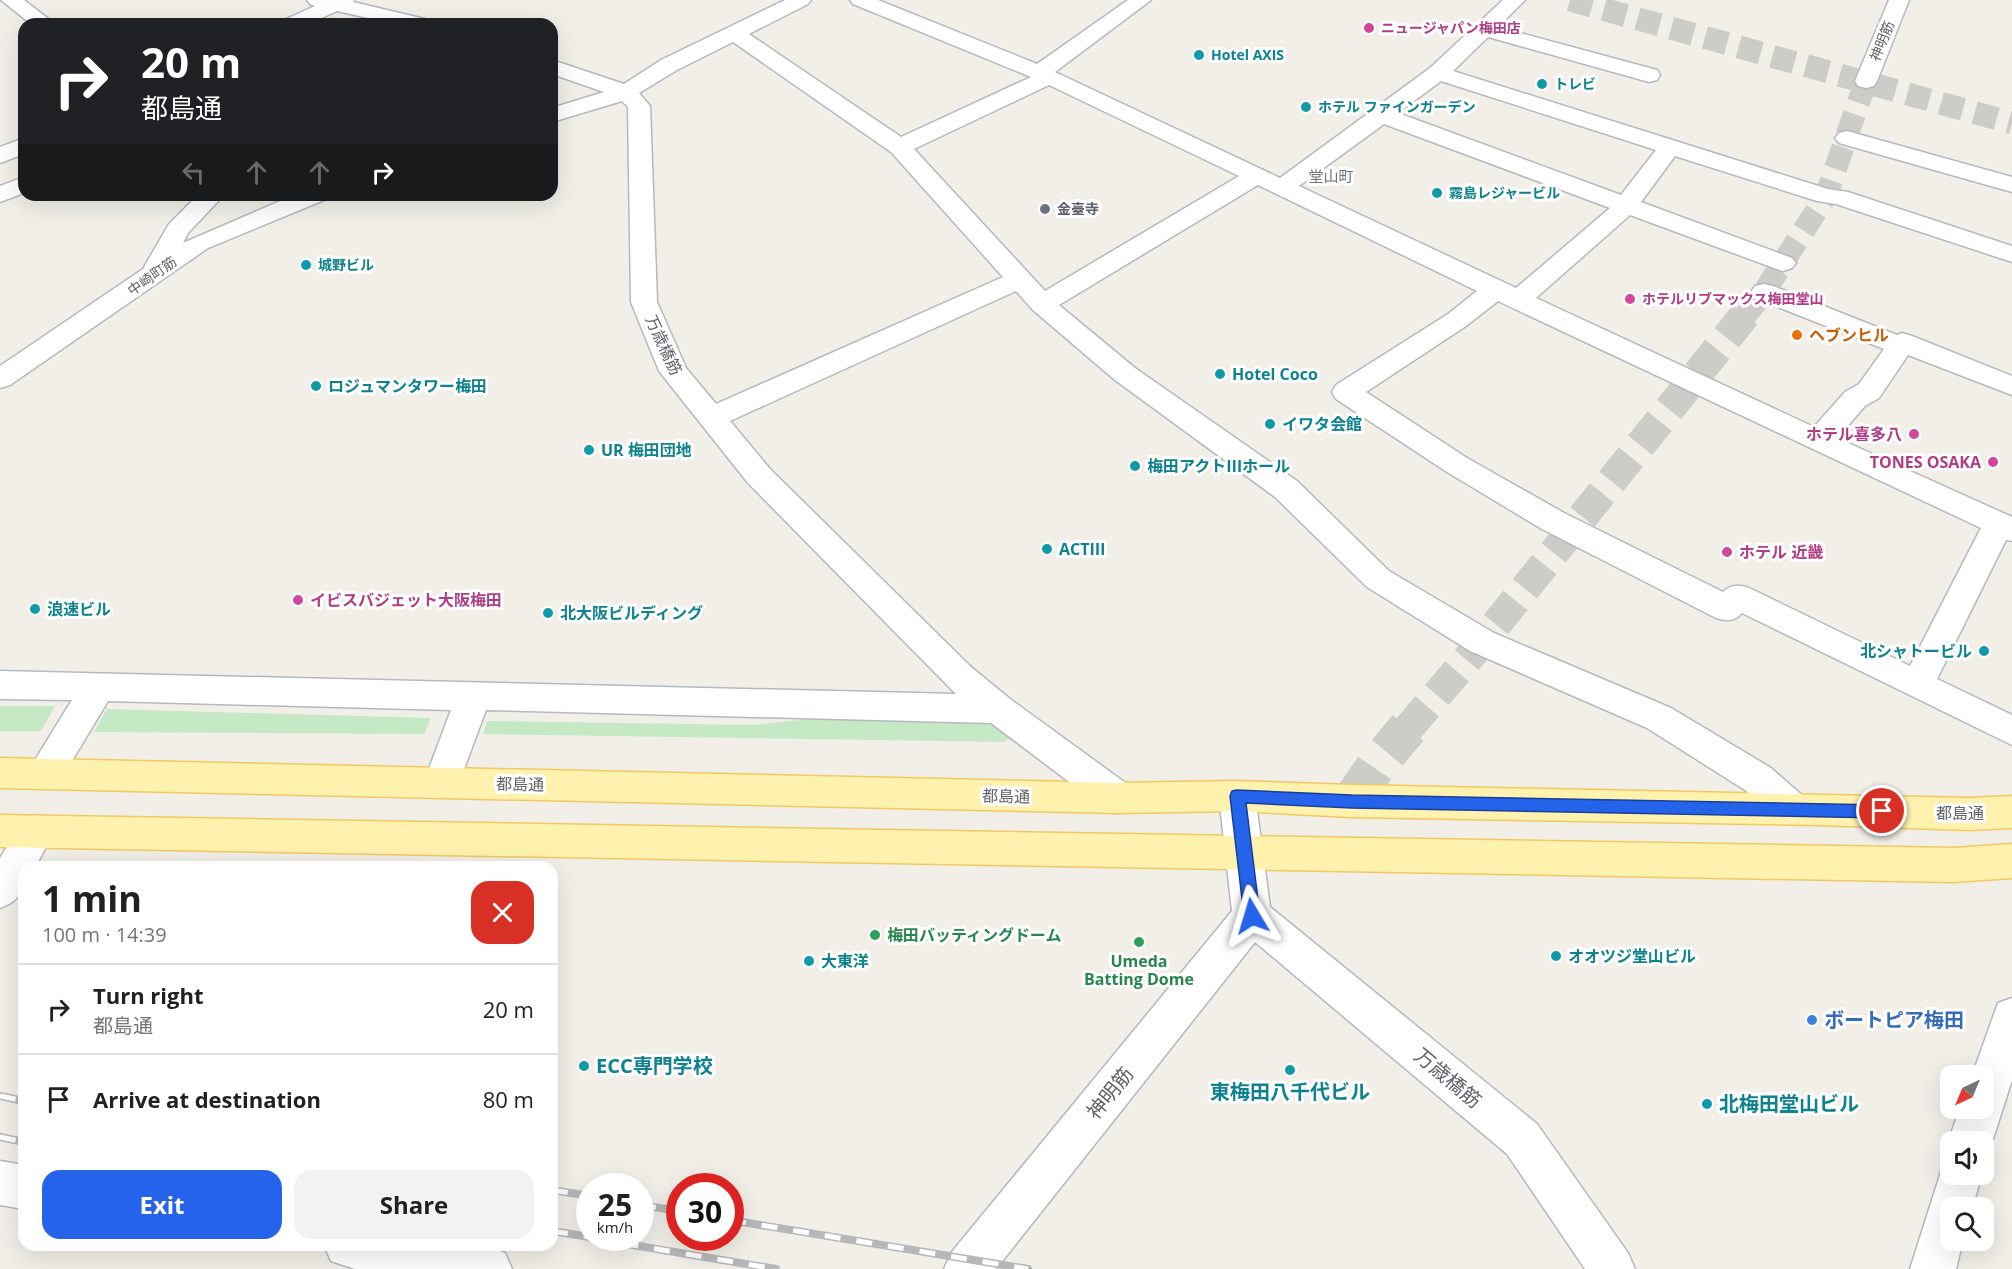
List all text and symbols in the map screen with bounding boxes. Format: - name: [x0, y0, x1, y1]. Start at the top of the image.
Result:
- place label: ニュージャパン梅田店: [1381, 18, 1521, 37]
- street label: 神明筋: [1865, 18, 1898, 64]
- marker: ニュージャパン梅田店: [1362, 21, 1376, 35]
- text: 20 m: [141, 33, 241, 90]
- icon: right: [42, 42, 120, 120]
- place label: Hotel AXIS: [1211, 45, 1284, 64]
- marker: Hotel AXIS: [1192, 48, 1206, 62]
- place label: トレビ: [1554, 74, 1596, 93]
- marker: トレビ: [1535, 77, 1549, 91]
- text: 都島通: [141, 89, 222, 126]
- place label: ホテル ファインガーデン: [1318, 97, 1476, 116]
- marker: ホテル ファインガーデン: [1299, 100, 1313, 114]
- icon: left: [177, 156, 210, 189]
- icon: ahead: [240, 156, 273, 189]
- icon: ahead: [303, 156, 336, 189]
- icon: right: [366, 156, 399, 189]
- district label: 堂山町: [1308, 166, 1354, 186]
- place label: 霧島レジャービル: [1449, 183, 1560, 202]
- marker: 霧島レジャービル: [1430, 186, 1444, 200]
- place label: 金臺寺: [1057, 199, 1099, 218]
- marker: 金臺寺: [1038, 202, 1052, 216]
- street label: 中崎町筋: [123, 252, 180, 299]
- place label: 城野ビル: [318, 255, 374, 274]
- marker: 城野ビル: [299, 258, 313, 272]
- place label: ホテルリブマックス梅田堂山: [1642, 289, 1824, 308]
- marker: ホテルリブマックス梅田堂山: [1623, 292, 1637, 306]
- street label: 万歳橋筋: [641, 311, 687, 379]
- place label: ヘブンヒル: [1809, 324, 1889, 346]
- marker: ヘブンヒル: [1790, 328, 1804, 342]
- place label: Hotel Coco: [1232, 363, 1318, 385]
- marker: Hotel Coco: [1213, 367, 1227, 381]
- place label: ロジュマンタワー梅田: [328, 375, 487, 397]
- marker: ロジュマンタワー梅田: [309, 379, 323, 393]
- place label: イワタ会館: [1282, 413, 1362, 435]
- marker: イワタ会館: [1263, 417, 1277, 431]
- place label: ホテル喜多八: [1806, 423, 1902, 445]
- marker: ホテル喜多八: [1907, 427, 1921, 441]
- place label: UR 梅田団地: [601, 439, 692, 461]
- marker: UR 梅田団地: [582, 443, 596, 457]
- place label: TONES OSAKA: [1870, 451, 1982, 473]
- place label: 梅田アクトⅢホール: [1147, 455, 1290, 477]
- marker: TONES OSAKA: [1986, 455, 2000, 469]
- marker: 梅田アクトⅢホール: [1128, 459, 1142, 473]
- place label: ACTⅢ: [1059, 538, 1106, 560]
- place label: ホテル 近畿: [1739, 541, 1823, 563]
- marker: ACTⅢ: [1040, 542, 1054, 556]
- marker: ホテル 近畿: [1720, 545, 1734, 559]
- place label: イビスバジェット大阪梅田: [310, 589, 502, 611]
- marker: イビスバジェット大阪梅田: [291, 593, 305, 607]
- place label: 浪速ビル: [47, 598, 111, 620]
- marker: 浪速ビル: [28, 602, 42, 616]
- place label: 北大阪ビルディング: [560, 602, 703, 624]
- marker: 北大阪ビルディング: [541, 606, 555, 620]
- place label: 北シャトービル: [1860, 640, 1972, 662]
- marker: 北シャトービル: [1977, 644, 1991, 658]
- street label: 都島通: [496, 773, 544, 795]
- street label: 都島通: [982, 785, 1030, 807]
- pin: [1856, 785, 1907, 836]
- icon: arrive: [1865, 794, 1898, 827]
- street label: 都島通: [1936, 802, 1984, 824]
- text: 1 min: [42, 874, 142, 923]
- button: close: [471, 881, 534, 944]
- position arrow: [1220, 884, 1284, 948]
- text: 100 m · 14:39: [42, 921, 167, 948]
- place label: 梅田バッティングドーム: [887, 924, 1062, 946]
- marker: 梅田バッティングドーム: [868, 928, 882, 942]
- marker: Umeda Batting Dome: [1132, 935, 1146, 949]
- place label: オオツジ堂山ビル: [1568, 945, 1696, 967]
- marker: オオツジ堂山ビル: [1549, 949, 1563, 963]
- place label: 大東洋: [821, 950, 869, 972]
- place label: Umeda Batting Dome: [1084, 950, 1194, 990]
- marker: 大東洋: [802, 954, 816, 968]
- text: Turn right: [93, 980, 204, 1010]
- icon: right: [42, 993, 75, 1026]
- text: 20 m: [483, 994, 534, 1024]
- place label: ボートピア梅田: [1824, 1006, 1964, 1033]
- text: 都島通: [93, 1012, 153, 1039]
- marker: ボートピア梅田: [1805, 1013, 1819, 1027]
- street label: 万歳橋筋: [1409, 1042, 1488, 1114]
- place label: ECC専門学校: [596, 1052, 713, 1079]
- marker: ECC専門学校: [577, 1059, 591, 1073]
- street label: 神明筋: [1080, 1061, 1139, 1124]
- marker: 東梅田八千代ビル: [1283, 1063, 1297, 1077]
- north arrow: [1940, 1065, 1994, 1119]
- map controls: [1940, 1065, 1994, 1251]
- place label: 東梅田八千代ビル: [1210, 1078, 1370, 1105]
- icon: arrive: [42, 1083, 75, 1116]
- text: Arrive at destination: [93, 1084, 321, 1114]
- text: 80 m: [483, 1084, 534, 1114]
- place label: 北梅田堂山ビル: [1719, 1090, 1859, 1117]
- marker: 北梅田堂山ビル: [1700, 1097, 1714, 1111]
- button: sound: [1940, 1131, 1994, 1185]
- button: Exit: [42, 1170, 282, 1239]
- button: Share: [294, 1170, 534, 1239]
- speed limit sign: 30: [666, 1173, 744, 1251]
- text: 25: [598, 1184, 632, 1225]
- button: search: [1940, 1197, 1994, 1251]
- text: km/h: [597, 1217, 633, 1237]

